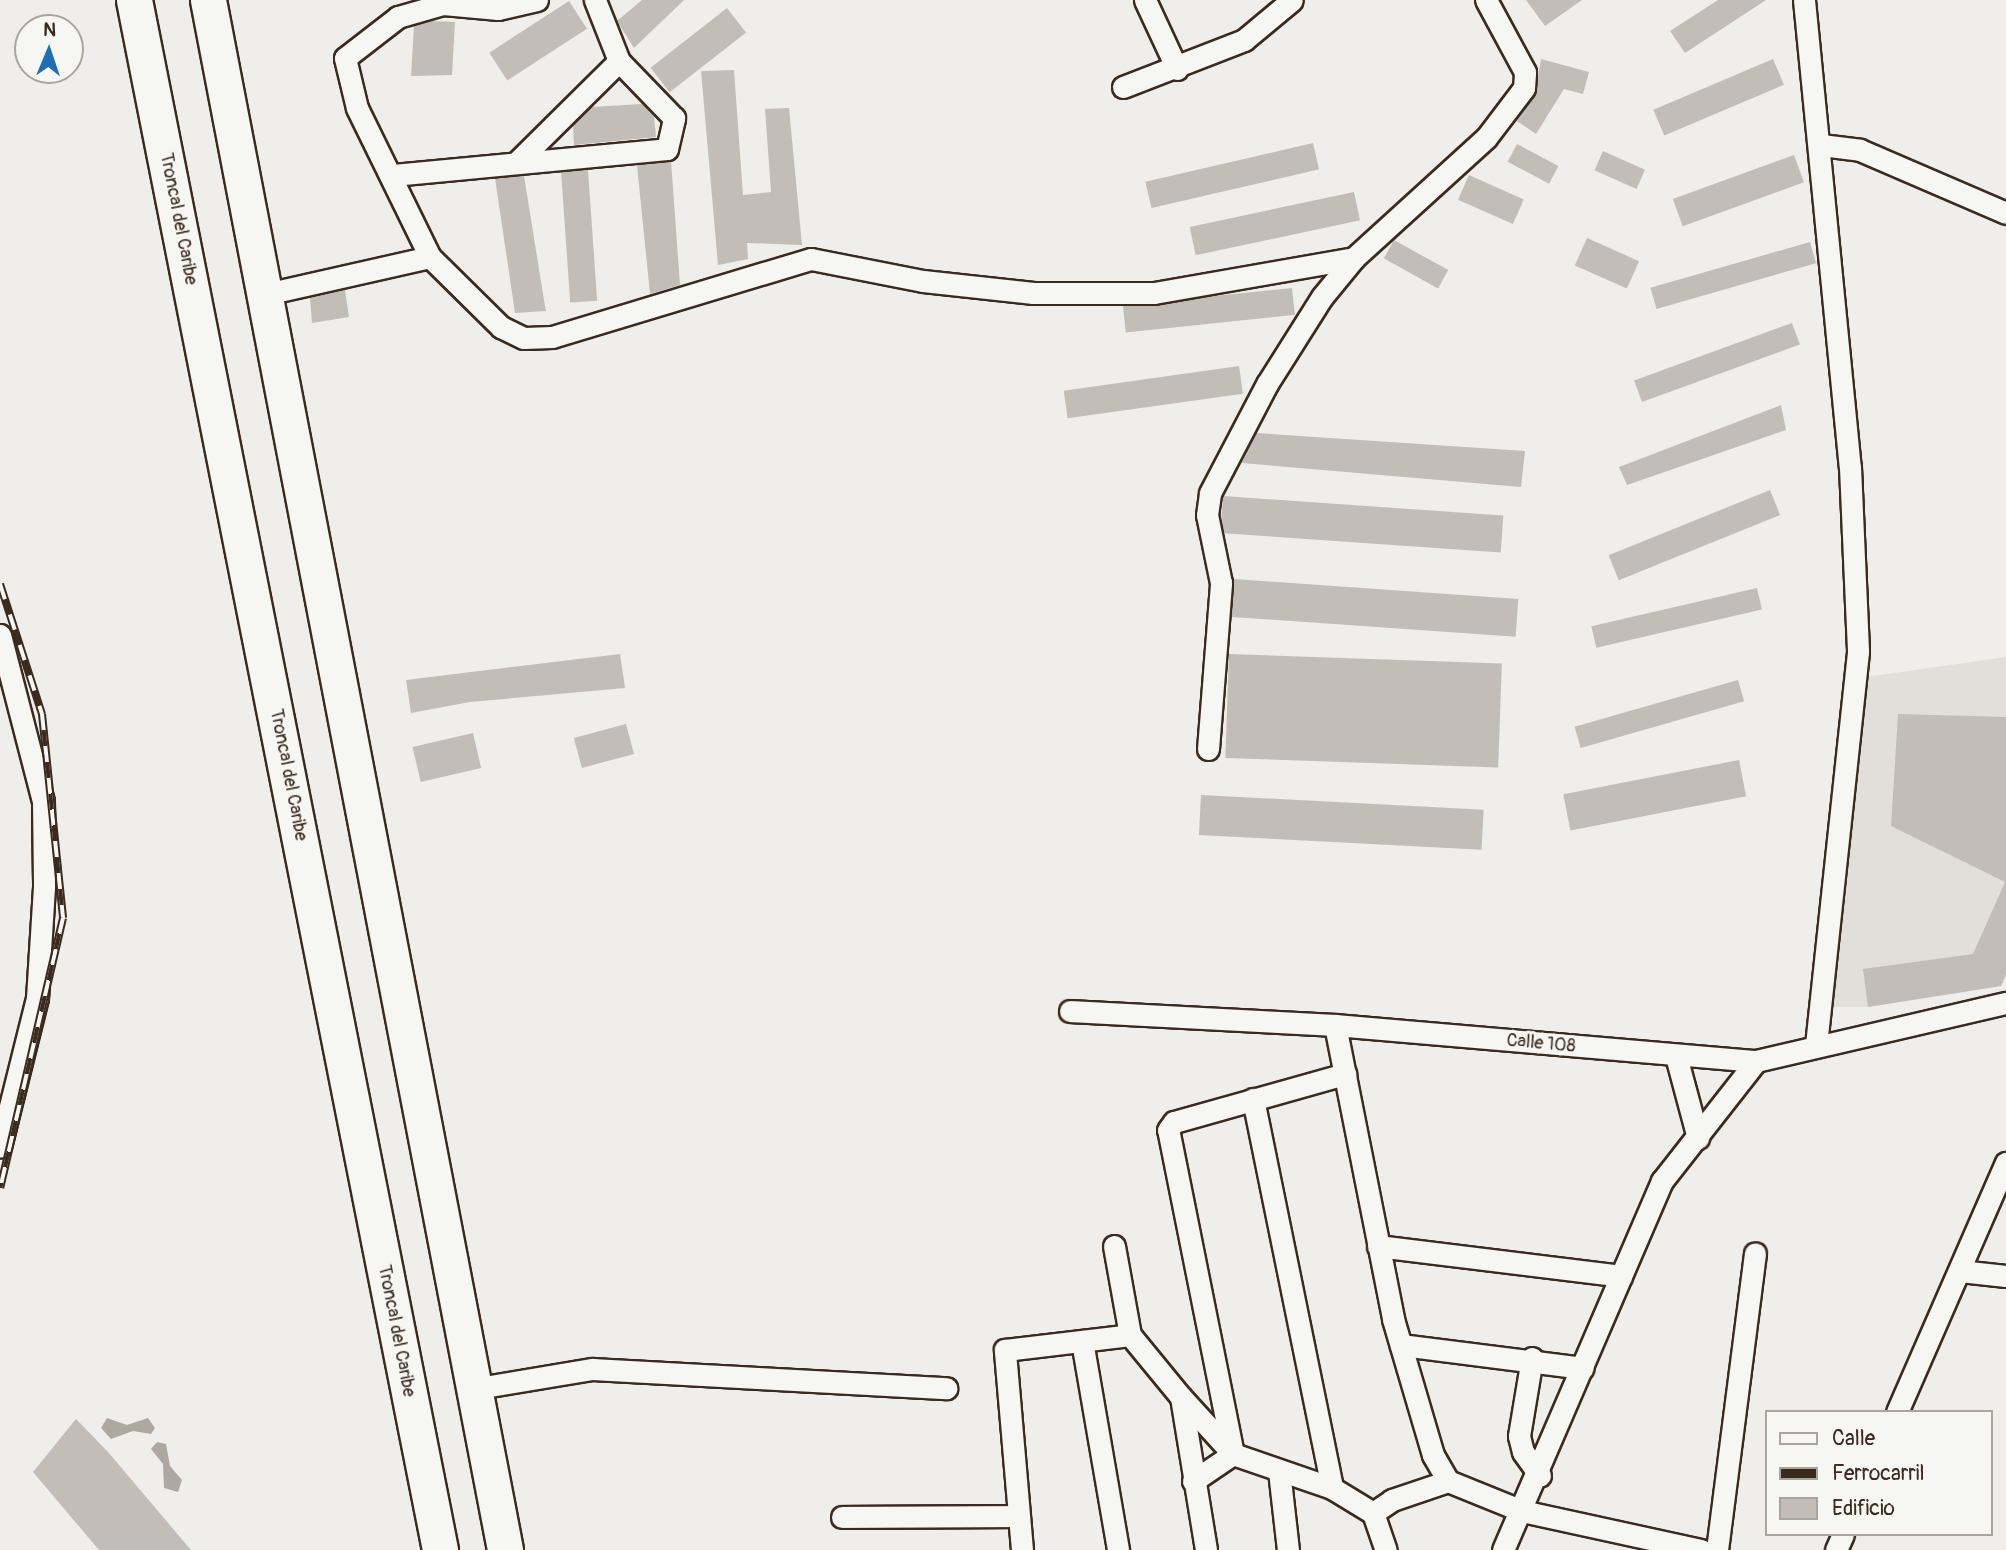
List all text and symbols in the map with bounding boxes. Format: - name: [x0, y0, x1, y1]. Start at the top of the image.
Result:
- north arrow: [14, 14, 84, 84]
- text: N: [43, 18, 56, 42]
- street label: Troncal del Caribe: [155, 151, 201, 287]
- street label: Troncal del Caribe: [265, 707, 311, 843]
- street label: Calle 108: [1506, 1030, 1576, 1058]
- street label: Troncal del Caribe: [373, 1263, 419, 1399]
- legend: [1764, 1410, 1992, 1536]
- text: Calle: [1832, 1425, 1875, 1452]
- text: Ferrocarril: [1832, 1460, 1924, 1487]
- text: Edificio: [1832, 1495, 1895, 1522]

